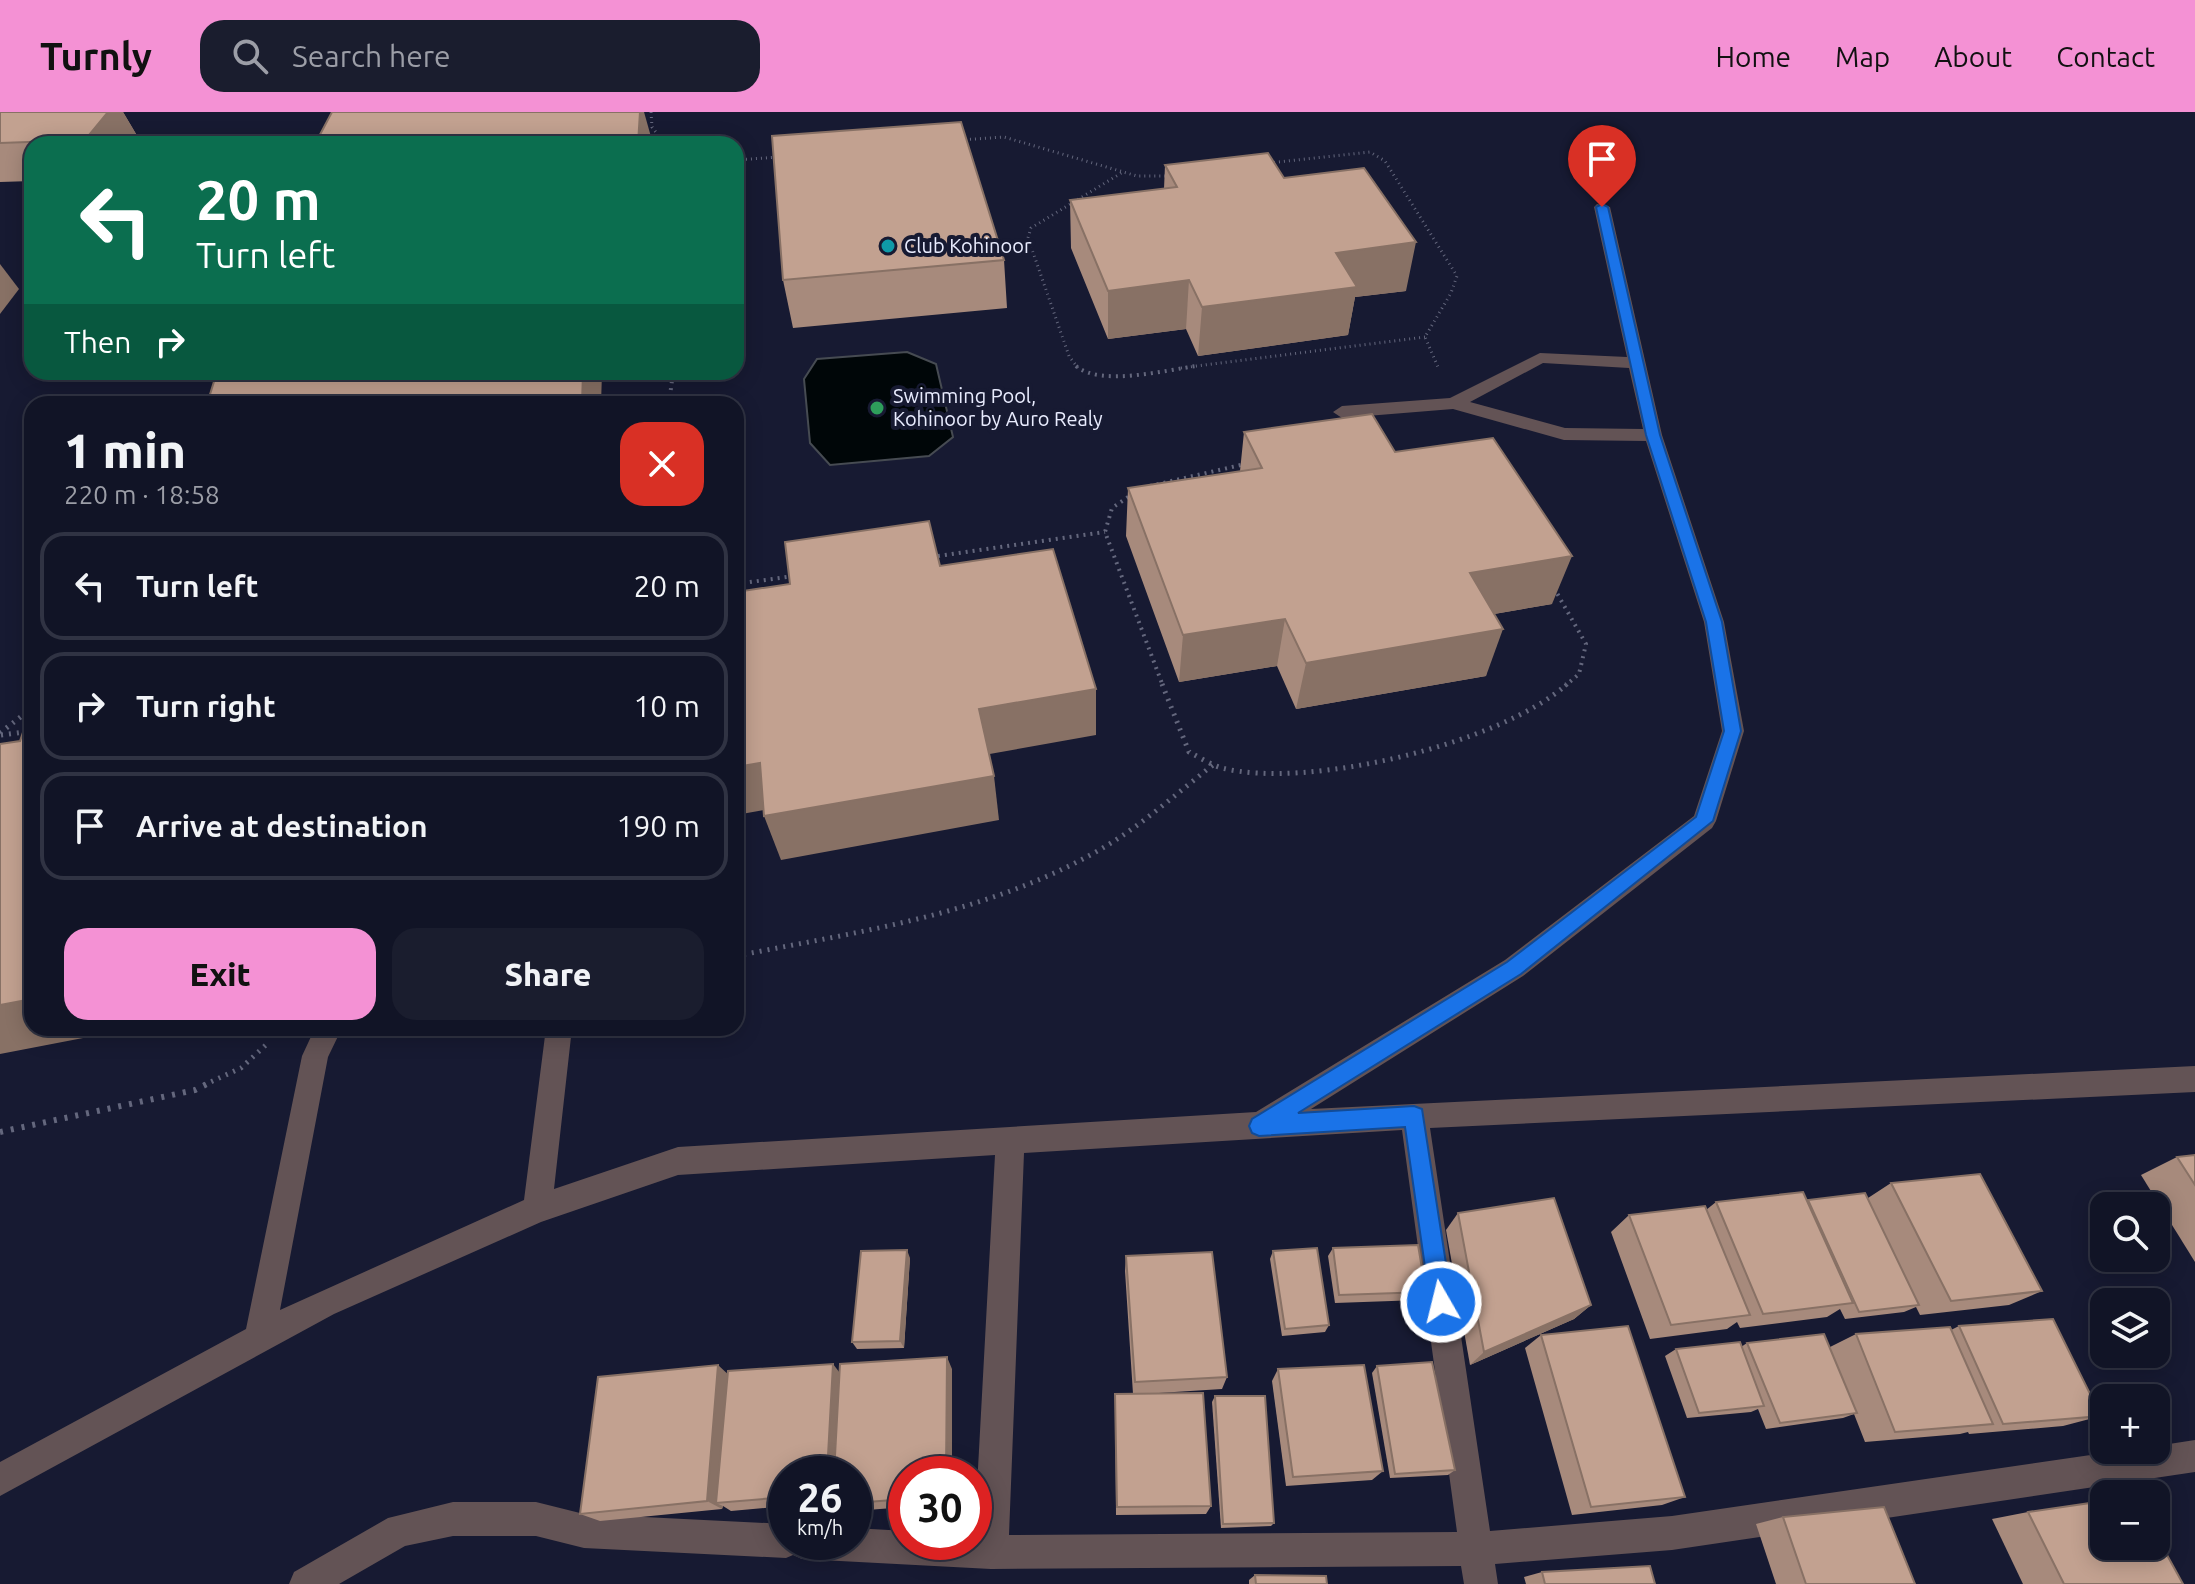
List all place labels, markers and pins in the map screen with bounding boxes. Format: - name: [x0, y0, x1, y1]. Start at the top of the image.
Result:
- pin: [1568, 125, 1636, 207]
- place label: Club Kohinoor: [904, 234, 1032, 257]
- marker: Club Kohinoor: [879, 237, 897, 255]
- place label: Swimming Pool, Kohinoor by Auro Realy: [893, 384, 1103, 430]
- marker: Swimming Pool, Kohinoor by Auro Realy: [868, 399, 886, 417]

